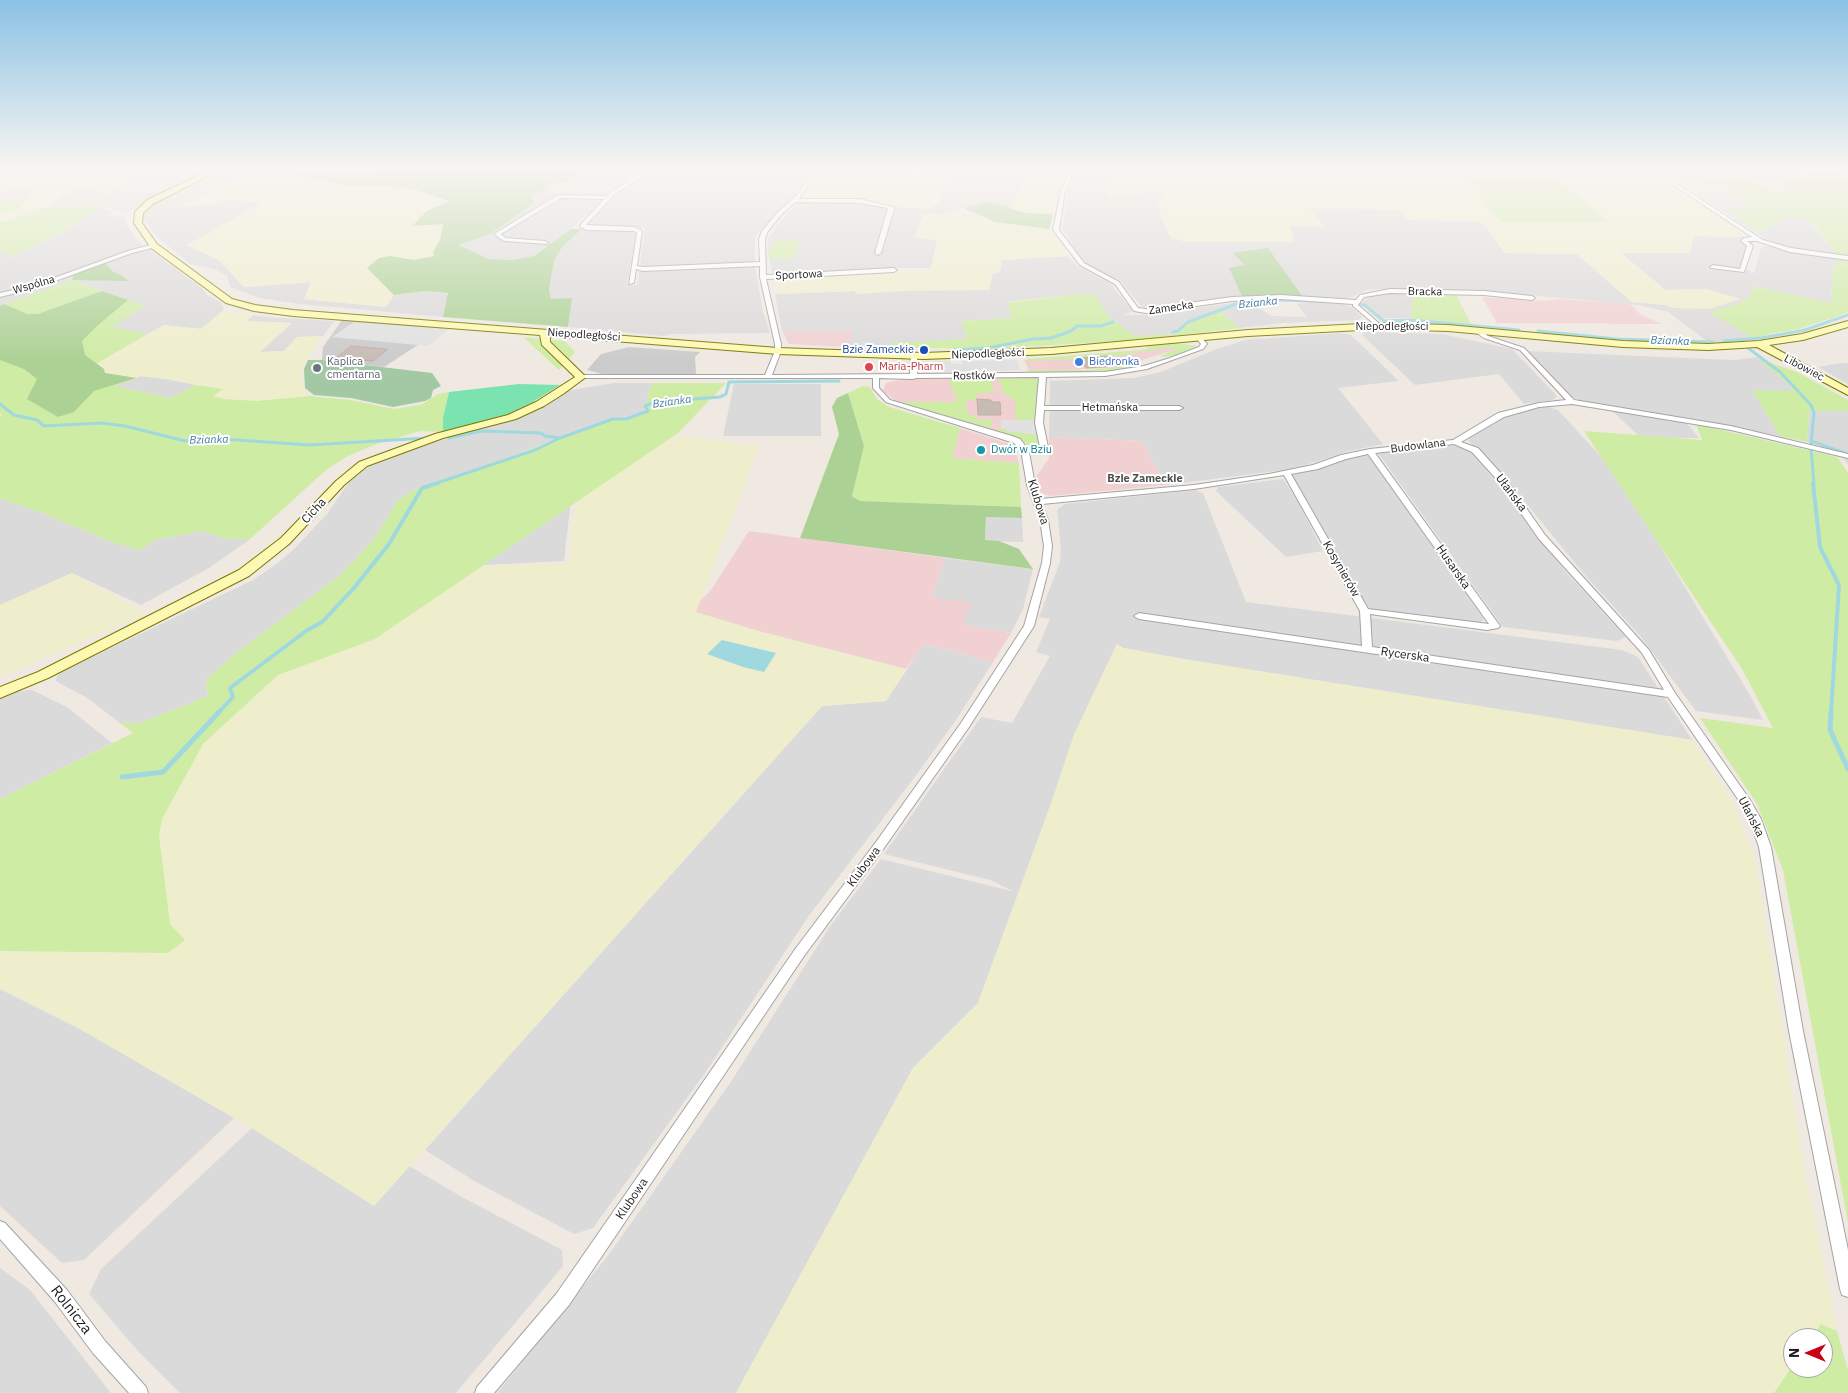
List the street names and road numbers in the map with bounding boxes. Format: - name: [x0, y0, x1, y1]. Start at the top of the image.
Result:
- street label: Sportowa: [775, 267, 823, 283]
- street label: Wspólna: [12, 273, 56, 297]
- street label: Bracka: [1408, 285, 1442, 299]
- street label: Zamecka: [1148, 298, 1194, 318]
- street label: Niepodległości: [1355, 320, 1429, 334]
- street label: Niepodległości: [547, 326, 621, 344]
- street label: Niepodległości: [951, 346, 1025, 362]
- street label: Libowiec: [1782, 352, 1826, 384]
- street label: Rostków: [953, 369, 995, 383]
- street label: Hetmańska: [1082, 401, 1138, 415]
- street label: Budowlana: [1390, 436, 1446, 456]
- street label: Ułańska: [1492, 471, 1530, 515]
- street label: Klubowa: [1024, 478, 1052, 526]
- street label: Cicha: [299, 495, 329, 527]
- street label: Kosynierów: [1319, 538, 1363, 600]
- street label: Husarska: [1433, 542, 1473, 592]
- street label: Rycerska: [1380, 644, 1430, 666]
- street label: Ułańska: [1735, 794, 1767, 840]
- street label: Klubowa: [844, 844, 884, 890]
- street label: Klubowa: [613, 1176, 651, 1222]
- street label: Rolnicza: [46, 1282, 96, 1338]

